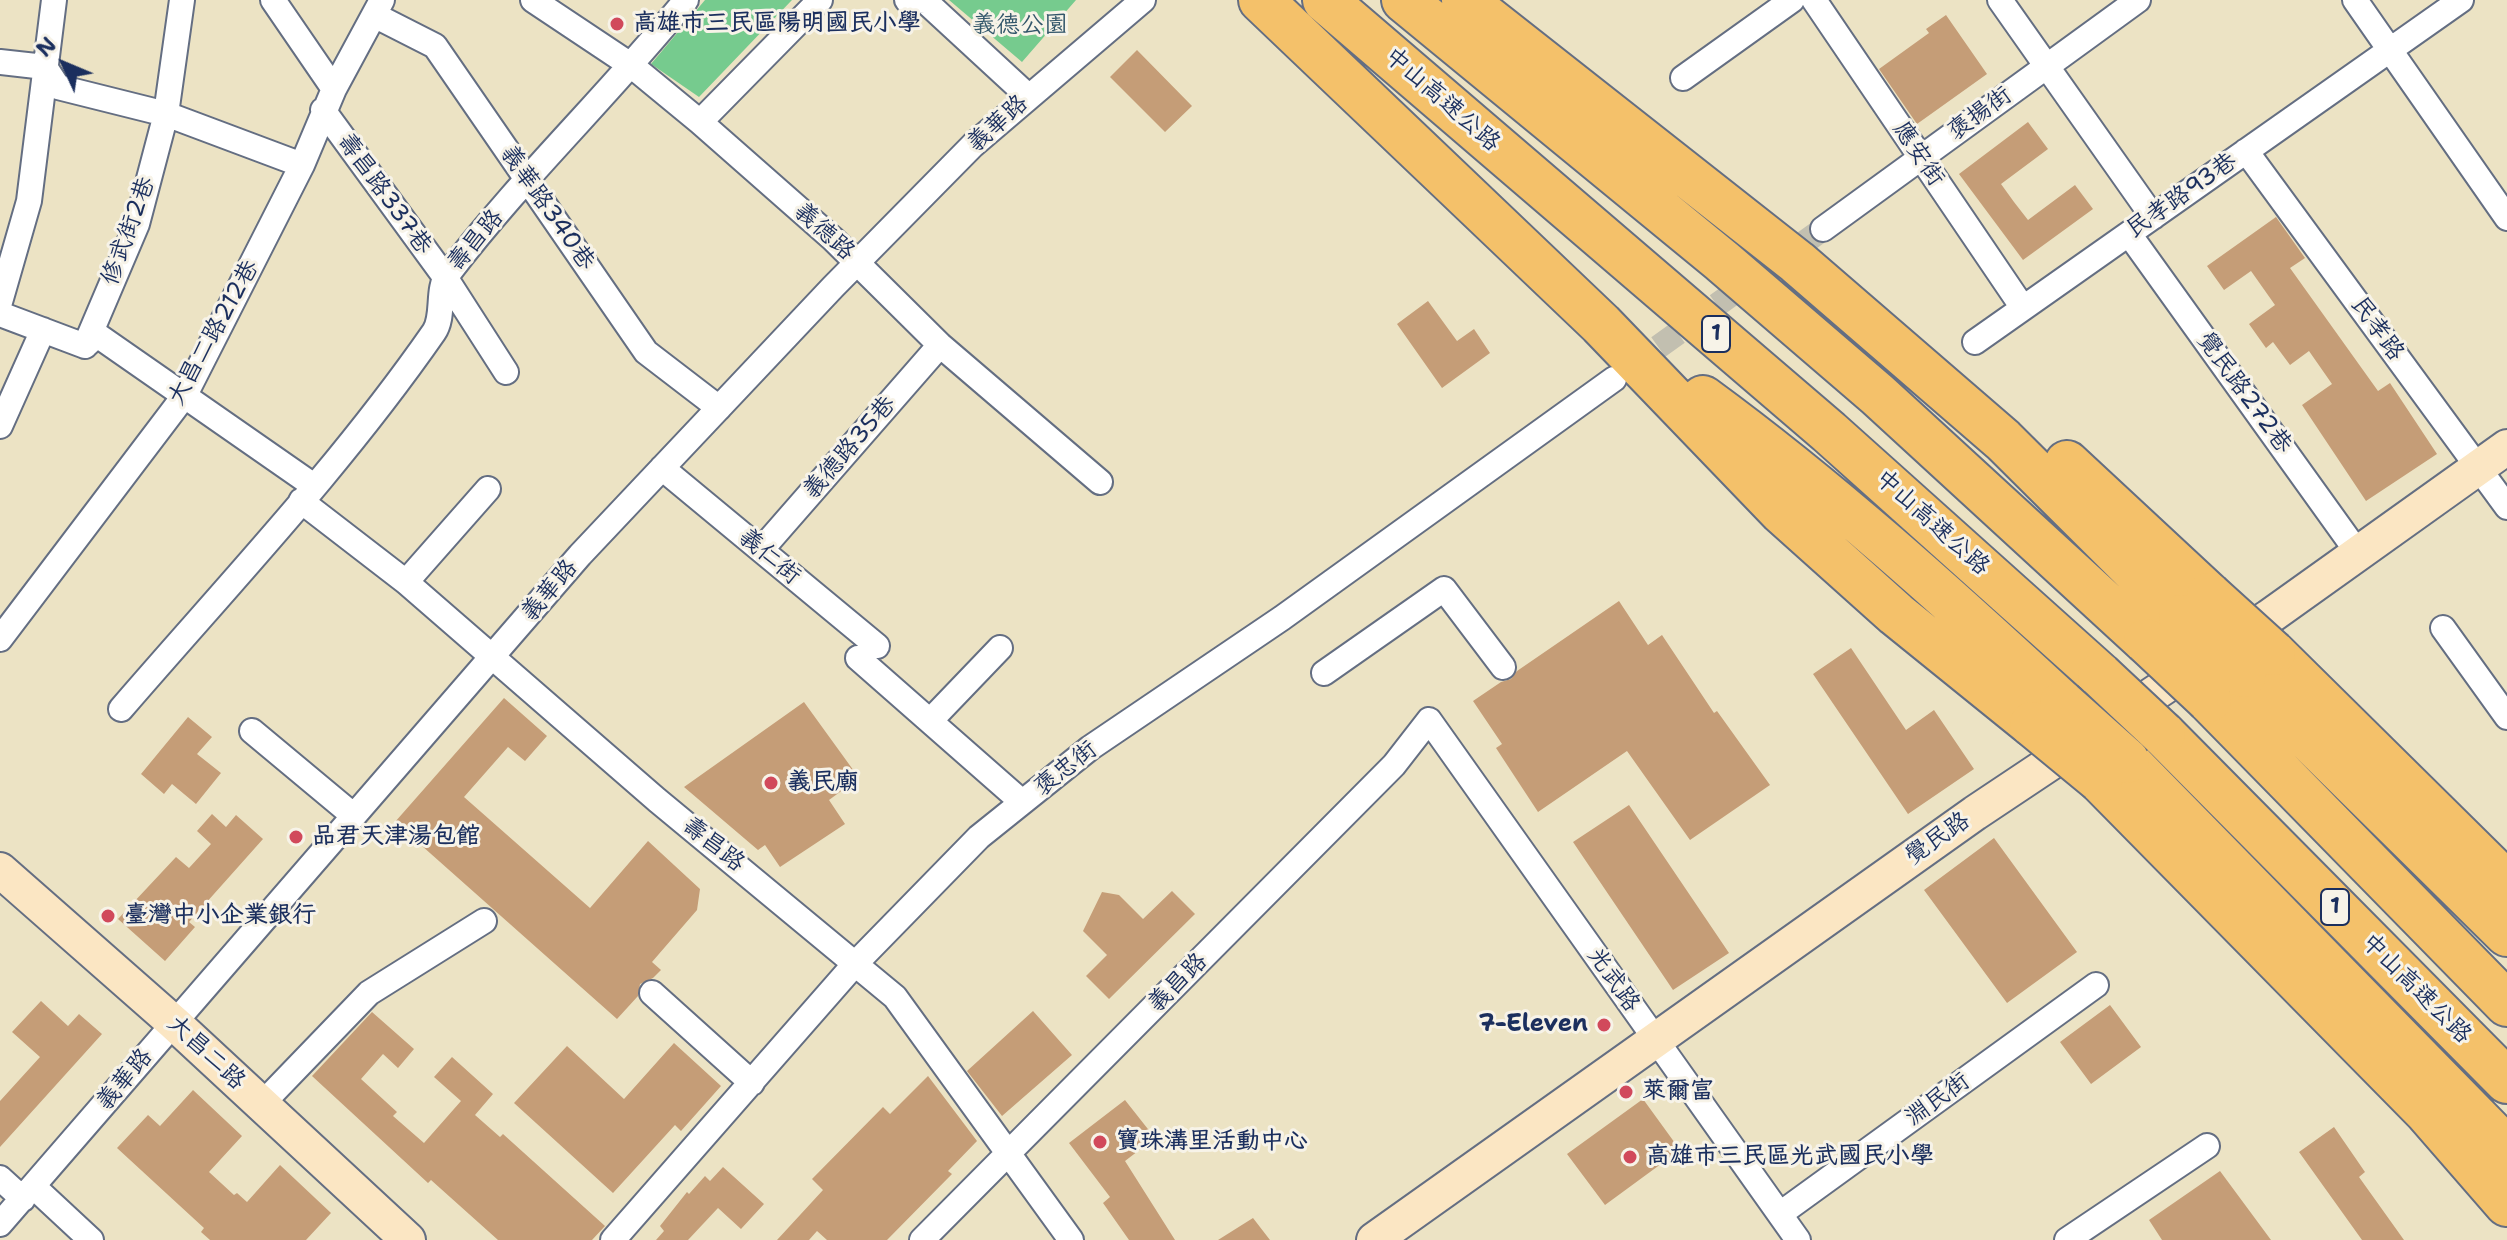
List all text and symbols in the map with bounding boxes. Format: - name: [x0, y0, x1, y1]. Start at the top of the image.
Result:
- place label: 高雄市三民區陽明國民小學: [633, 10, 921, 38]
- park label: 義德公園: [972, 12, 1068, 40]
- marker: 高雄市三民區陽明國民小學: [608, 15, 626, 33]
- north arrow: [24, 24, 104, 104]
- text: N: [30, 31, 63, 63]
- street label: 中山高速公路: [1378, 42, 1506, 158]
- street label: 褒揚街: [1942, 81, 2018, 147]
- street label: 義華路: [962, 89, 1034, 159]
- street label: 應安街: [1886, 116, 1950, 192]
- street label: 壽昌路337巷: [330, 128, 438, 260]
- street label: 義華路340巷: [494, 140, 600, 276]
- street label: 民孝路93巷: [2121, 147, 2243, 245]
- street label: 修武街2巷: [96, 173, 162, 289]
- street label: 義德路: [788, 197, 860, 267]
- street label: 壽昌路: [442, 204, 510, 278]
- street label: 大昌二路212巷: [162, 256, 266, 410]
- street label: 民孝路: [2344, 291, 2410, 367]
- road number: 1: [1702, 316, 1730, 352]
- street label: 覺民路272巷: [2190, 327, 2298, 459]
- street label: 義德路35巷: [798, 391, 902, 505]
- street label: 中山高速公路: [1869, 464, 1995, 582]
- street label: 義仁街: [732, 523, 806, 591]
- street label: 義華路: [516, 554, 584, 628]
- street label: 褒忠街: [1029, 735, 1103, 803]
- place label: 義民廟: [787, 769, 859, 797]
- marker: 義民廟: [762, 774, 780, 792]
- street label: 覺民路: [1900, 807, 1976, 871]
- street label: 壽昌路: [676, 811, 750, 879]
- place label: 品君天津湯包館: [312, 823, 480, 851]
- marker: 品君天津湯包館: [287, 828, 305, 846]
- road number: 1: [2321, 889, 2349, 925]
- place label: 臺灣中小企業銀行: [124, 902, 316, 930]
- marker: 臺灣中小企業銀行: [99, 907, 117, 925]
- street label: 中山高速公路: [2355, 928, 2477, 1050]
- street label: 光武路: [1581, 942, 1645, 1018]
- street label: 義昌路: [1142, 947, 1214, 1019]
- street label: 大昌二路: [161, 1010, 251, 1096]
- place label: 7-Eleven: [1478, 1011, 1588, 1039]
- marker: 7-Eleven: [1595, 1016, 1613, 1034]
- street label: 義華路: [91, 1043, 159, 1117]
- street label: 淵民街: [1900, 1067, 1976, 1133]
- place label: 萊爾富: [1642, 1078, 1714, 1106]
- marker: 萊爾富: [1617, 1083, 1635, 1101]
- place label: 寶珠溝里活動中心: [1116, 1128, 1308, 1156]
- marker: 寶珠溝里活動中心: [1091, 1133, 1109, 1151]
- place label: 高雄市三民區光武國民小學: [1646, 1143, 1934, 1171]
- marker: 高雄市三民區光武國民小學: [1621, 1148, 1639, 1166]

